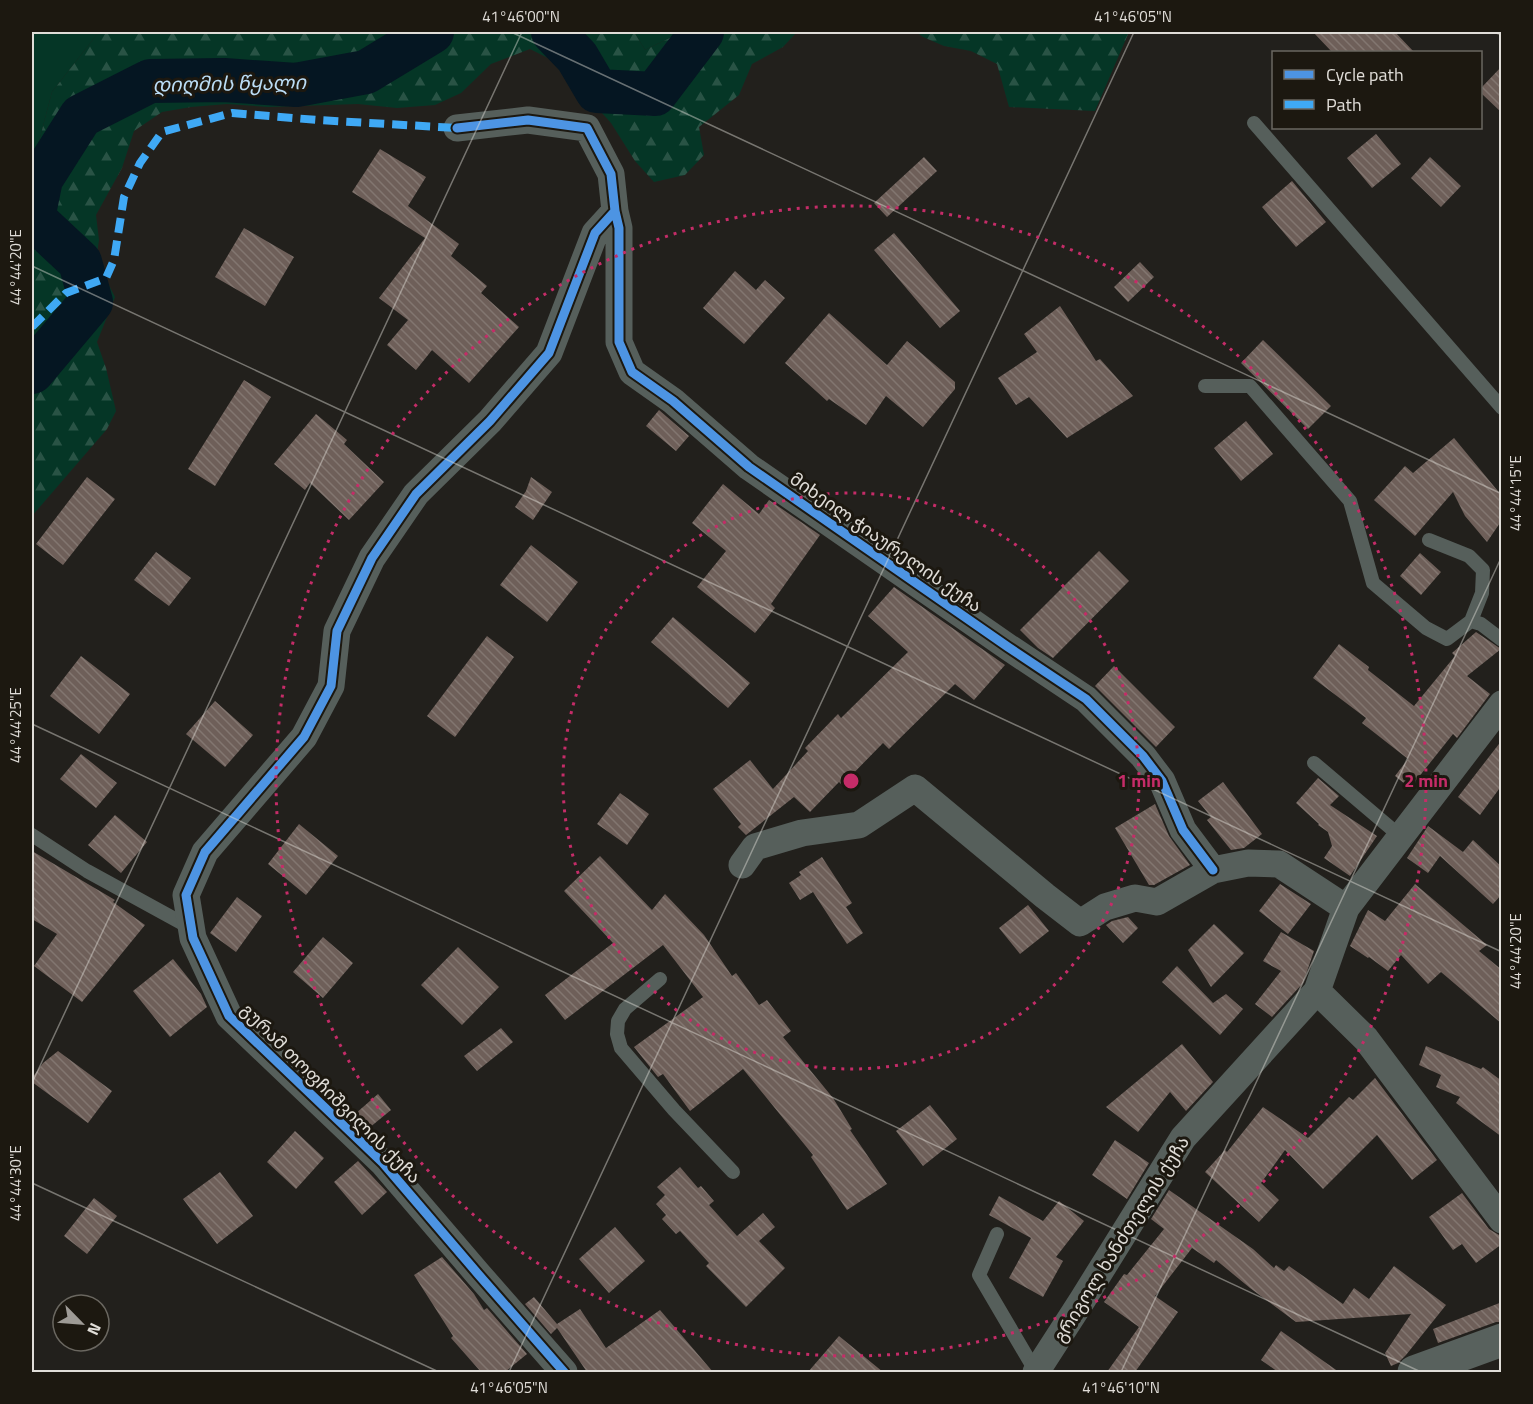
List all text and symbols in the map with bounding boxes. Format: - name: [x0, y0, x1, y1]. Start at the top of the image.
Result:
- text: 41°46'00"N: [482, 5, 560, 28]
- text: 41°46'05"N: [1094, 5, 1172, 28]
- legend: [1272, 51, 1482, 129]
- text: Cycle path: [1326, 61, 1404, 88]
- water label: დიღმის წყალი: [152, 66, 308, 100]
- text: Path: [1326, 91, 1362, 118]
- text: 44°44'20"E: [4, 229, 27, 305]
- text: 44°44'15"E: [1504, 455, 1527, 531]
- street label: მიხეილ ჭიაურელის ქუჩა: [784, 465, 988, 619]
- text: 44°44'25"E: [4, 687, 27, 763]
- text: 1 min: [1117, 767, 1161, 794]
- text: 2 min: [1404, 767, 1448, 794]
- centre of rings: [841, 771, 861, 791]
- text: 44°44'20"E: [1504, 913, 1527, 989]
- street label: გურამ თოფჩიშვილის ქუჩა: [235, 997, 427, 1189]
- street label: გრიგოლ ხანძთელის ქუჩა: [1046, 1130, 1196, 1348]
- text: 44°44'30"E: [4, 1145, 27, 1221]
- north arrow: [51, 1293, 111, 1353]
- text: N: [81, 1319, 108, 1339]
- text: 41°46'05"N: [470, 1376, 548, 1399]
- text: 41°46'10"N: [1082, 1376, 1160, 1399]

